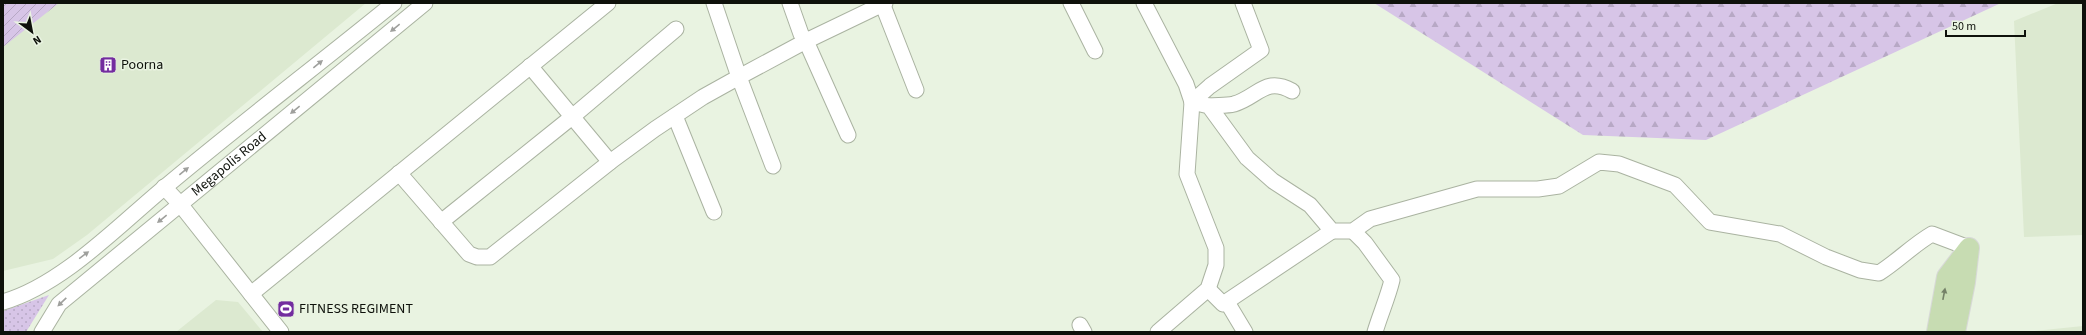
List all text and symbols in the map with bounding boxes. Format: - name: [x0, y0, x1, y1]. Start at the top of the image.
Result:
- north arrow: [12, 12, 52, 52]
- scale bar: [1946, 12, 2025, 38]
- text: 50 m: [1952, 18, 1976, 35]
- one-way arrow: [390, 23, 401, 32]
- text: N: [30, 32, 44, 48]
- building icon: Poorna: [98, 55, 118, 75]
- place label: Poorna: [121, 55, 163, 75]
- one-way arrow: [313, 59, 324, 68]
- one-way arrow: [289, 106, 300, 115]
- street label: Megapolis Road: [187, 127, 271, 201]
- one-way arrow: [179, 167, 189, 176]
- one-way arrow: [156, 215, 167, 224]
- one-way arrow: [79, 251, 90, 259]
- one-way arrow: [1941, 288, 1947, 300]
- one-way arrow: [57, 297, 67, 307]
- sports icon: FITNESS REGIMENT: [276, 299, 296, 319]
- place label: FITNESS REGIMENT: [299, 299, 413, 319]

